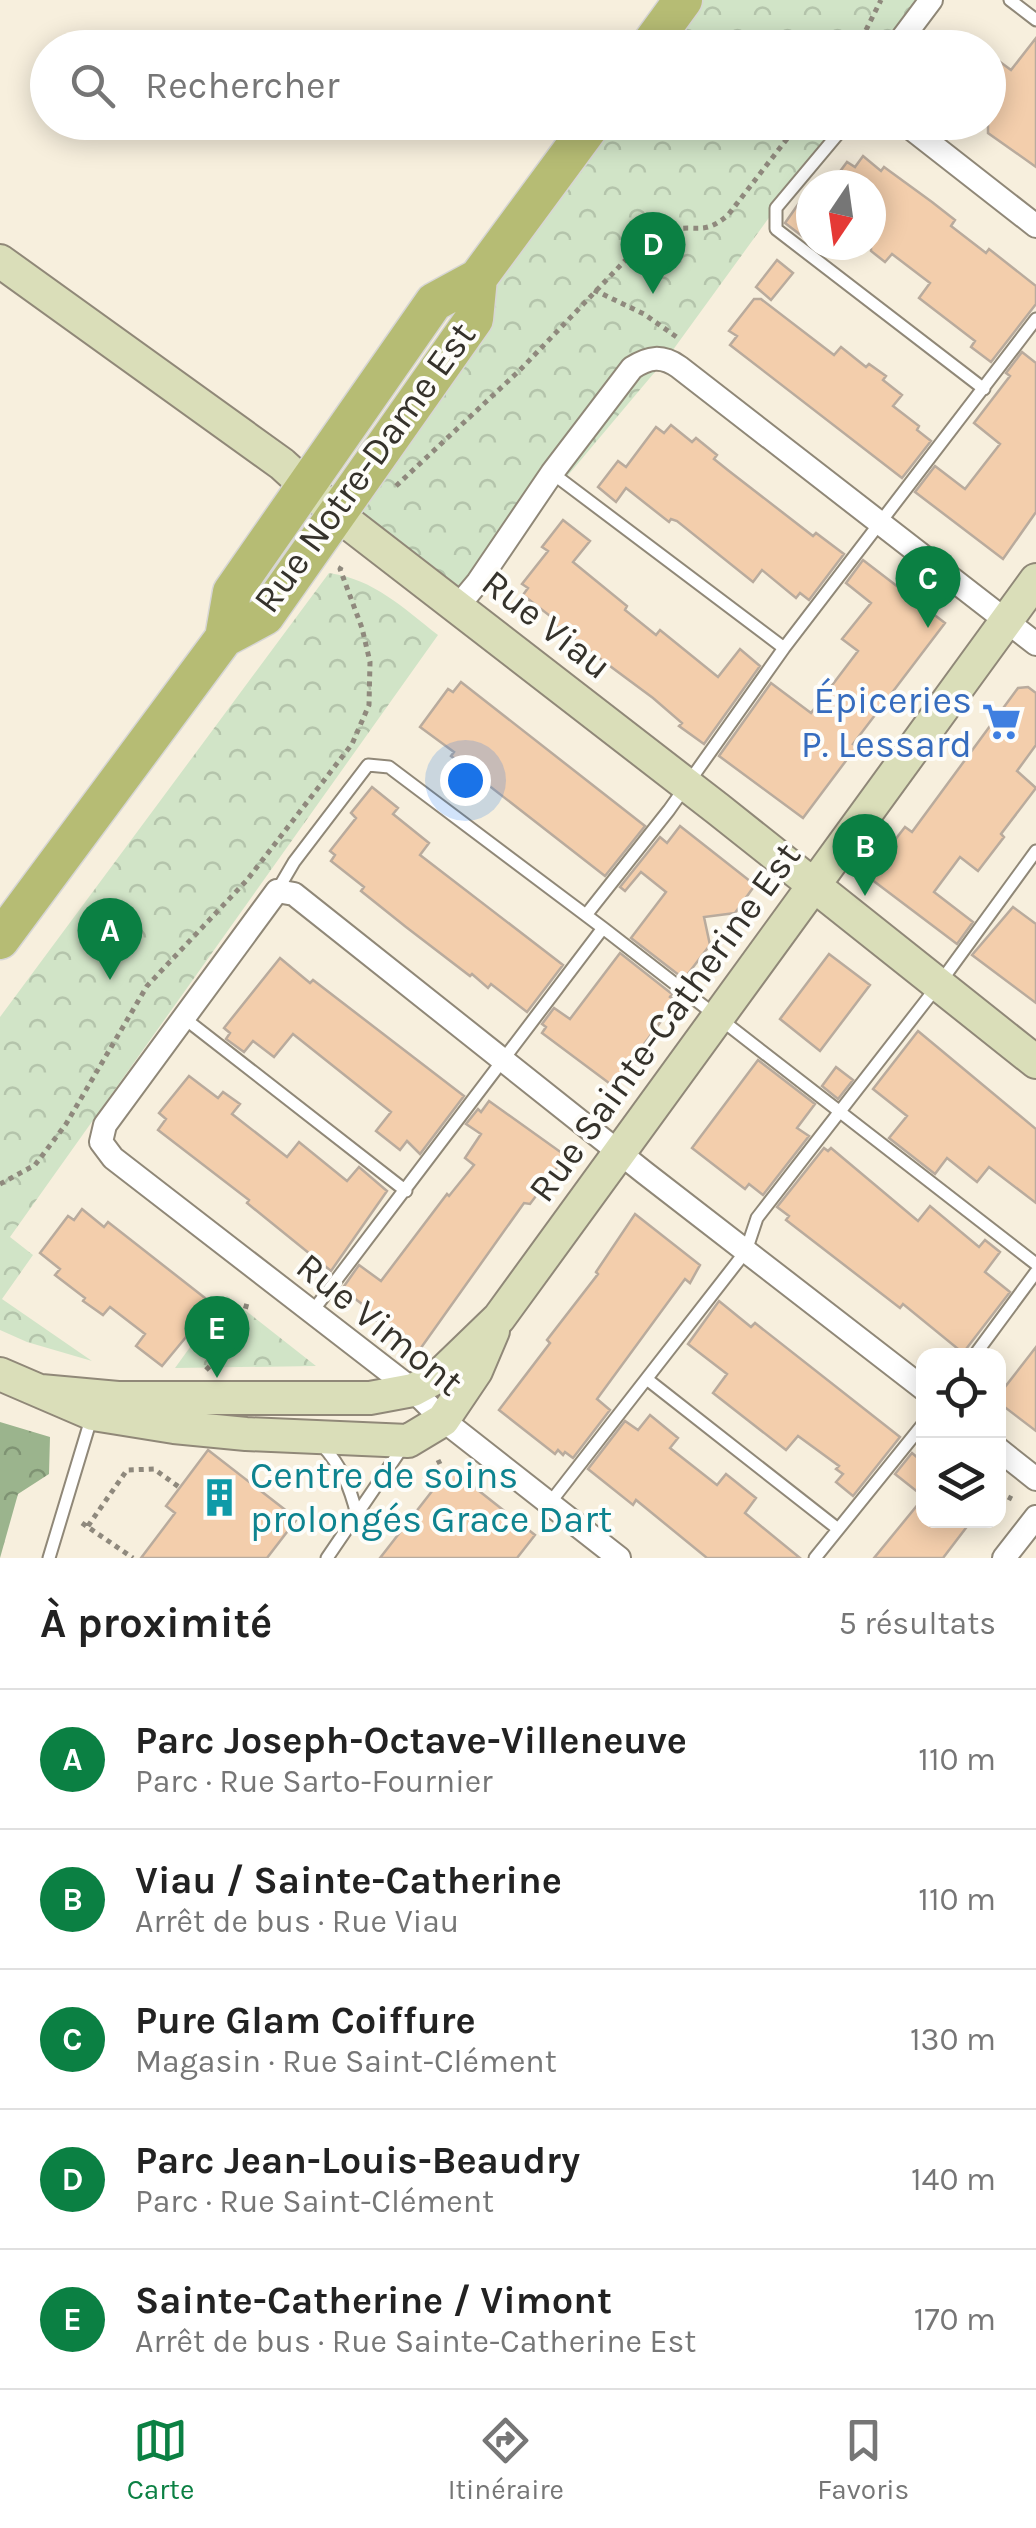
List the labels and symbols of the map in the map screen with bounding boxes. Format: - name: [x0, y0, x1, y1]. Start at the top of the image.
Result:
- north arrow: [796, 170, 886, 260]
- pin: D: [620, 212, 686, 294]
- street label: Rue Notre-Dame Est: [244, 313, 485, 621]
- pin: C: [896, 546, 960, 628]
- street label: Rue Viau: [473, 560, 620, 689]
- place label: Épiceries P. Lessard: [801, 677, 972, 767]
- supermarket icon: Épiceries P. Lessard: [981, 701, 1023, 743]
- your location: [440, 755, 491, 806]
- pin: B: [832, 814, 898, 896]
- street label: Rue Sainte-Catherine Est: [519, 834, 810, 1211]
- pin: A: [78, 898, 142, 980]
- street label: Rue Vimont: [287, 1244, 472, 1405]
- pin: E: [184, 1296, 250, 1378]
- place label: Centre de soins prolongés Grace Dart: [250, 1453, 612, 1542]
- building icon: Centre de soins prolongés Grace Dart: [199, 1476, 241, 1518]

